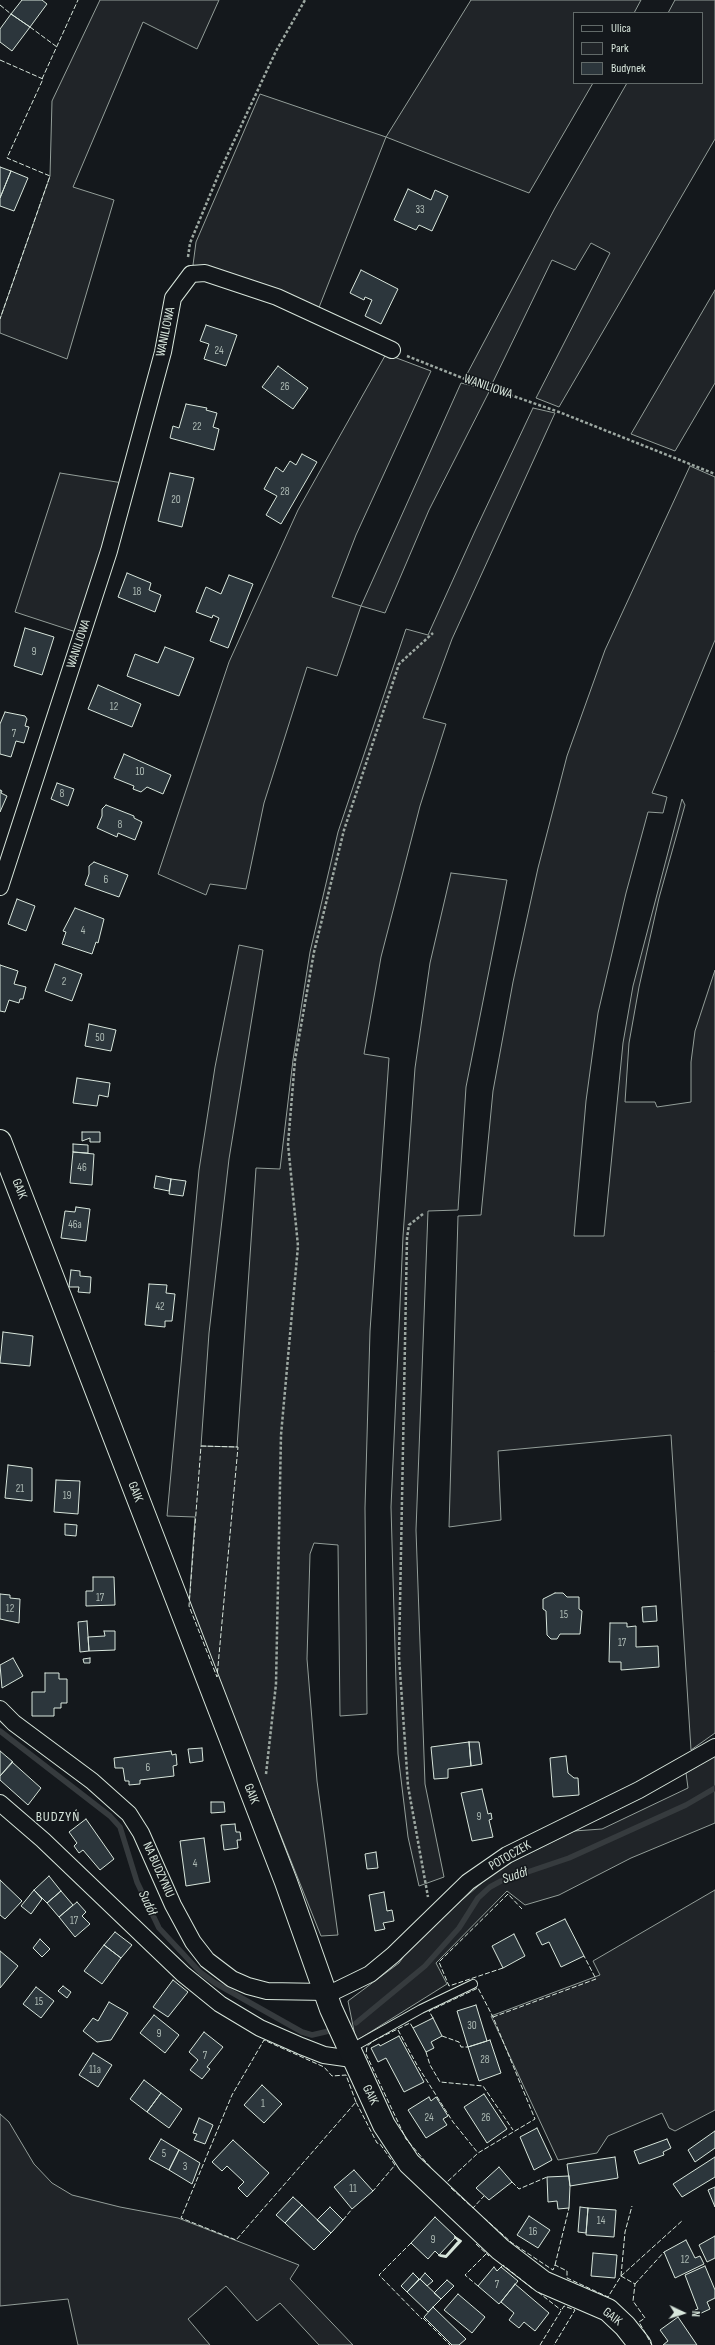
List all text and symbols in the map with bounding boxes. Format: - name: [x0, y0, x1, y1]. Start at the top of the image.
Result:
- legend: [573, 12, 703, 84]
- text: Ulica: [611, 21, 631, 36]
- text: Park: [611, 41, 629, 56]
- text: Budynek: [611, 61, 646, 76]
- house number: 33: [415, 203, 425, 217]
- street label: WANILIOWA: [153, 306, 179, 358]
- house number: 24: [214, 344, 224, 358]
- street label: WANILIOWA: [462, 371, 514, 403]
- house number: 26: [280, 380, 290, 394]
- house number: 22: [192, 420, 202, 434]
- house number: 28: [280, 485, 290, 499]
- house number: 20: [171, 493, 181, 507]
- house number: 18: [133, 585, 141, 599]
- street label: WANILIOWA: [64, 618, 94, 670]
- house number: 9: [32, 645, 36, 659]
- house number: 12: [110, 700, 118, 714]
- house number: 7: [12, 727, 16, 741]
- house number: 10: [136, 765, 144, 779]
- house number: 8: [60, 787, 64, 801]
- house number: 8: [118, 818, 122, 832]
- house number: 6: [104, 873, 108, 887]
- house number: 4: [81, 924, 85, 938]
- house number: 2: [62, 975, 66, 989]
- house number: 50: [95, 1031, 105, 1045]
- house number: 46: [77, 1161, 87, 1175]
- street label: GAIK: [8, 1177, 30, 1201]
- house number: 46a: [68, 1218, 82, 1232]
- house number: 42: [155, 1300, 165, 1314]
- street label: GAIK: [124, 1480, 146, 1504]
- house number: 21: [16, 1482, 24, 1496]
- house number: 19: [63, 1489, 71, 1503]
- house number: 17: [96, 1591, 104, 1605]
- house number: 12: [6, 1602, 14, 1616]
- house number: 15: [560, 1608, 568, 1622]
- house number: 17: [618, 1636, 626, 1650]
- house number: 6: [146, 1761, 150, 1775]
- street label: GAIK: [240, 1782, 262, 1806]
- district label: BUDZYŃ: [36, 1809, 80, 1825]
- house number: 9: [477, 1810, 481, 1824]
- street label: POTOCZEK: [486, 1838, 534, 1874]
- street label: NA BUDZYNIU: [139, 1840, 177, 1900]
- house number: 4: [193, 1857, 197, 1871]
- water label: Sudół: [500, 1864, 530, 1888]
- water label: Sudół: [134, 1888, 160, 1918]
- house number: 17: [70, 1914, 78, 1928]
- house number: 15: [35, 1995, 43, 2009]
- house number: 30: [467, 2019, 477, 2033]
- house number: 9: [157, 2027, 161, 2041]
- house number: 7: [203, 2049, 207, 2063]
- house number: 28: [480, 2053, 490, 2067]
- house number: 11a: [89, 2063, 101, 2077]
- street label: GAIK: [358, 2082, 382, 2108]
- house number: 1: [261, 2097, 265, 2111]
- house number: 24: [424, 2111, 434, 2125]
- house number: 26: [481, 2111, 491, 2125]
- house number: 5: [162, 2147, 166, 2161]
- house number: 3: [183, 2160, 187, 2174]
- house number: 11: [349, 2182, 357, 2196]
- house number: 14: [597, 2214, 605, 2228]
- house number: 16: [529, 2225, 537, 2239]
- house number: 9: [431, 2233, 435, 2247]
- house number: 12: [681, 2253, 689, 2267]
- house number: 7: [495, 2278, 499, 2292]
- north arrow: [663, 2293, 703, 2333]
- street label: GAIK: [599, 2305, 625, 2329]
- text: N: [689, 2310, 702, 2317]

